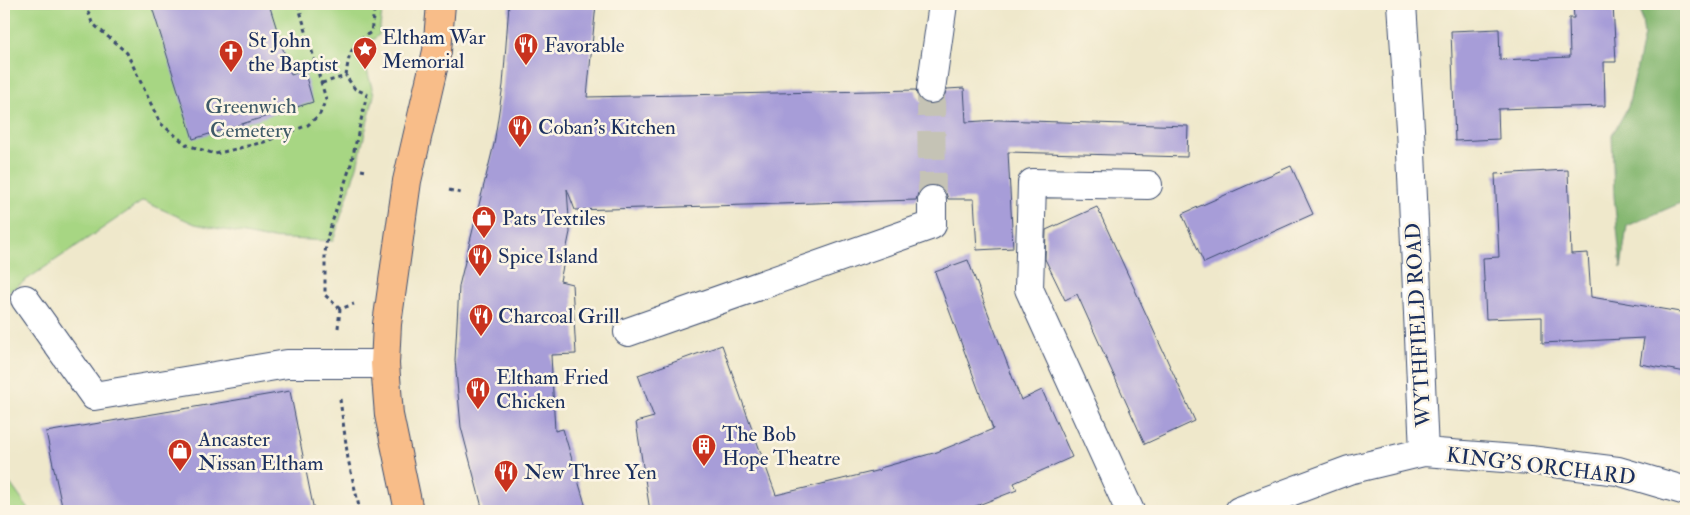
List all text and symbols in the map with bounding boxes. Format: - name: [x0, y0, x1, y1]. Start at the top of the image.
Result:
- place label: Eltham War Memorial: [382, 24, 486, 75]
- place label: St John the Baptist: [248, 27, 339, 78]
- restaurant icon: Favorable: [513, 32, 539, 66]
- place label: Favorable: [544, 32, 625, 59]
- place icon: Eltham War Memorial: [352, 36, 378, 70]
- church icon: St John the Baptist: [218, 39, 244, 73]
- park label: Greenwich Cemetery: [205, 93, 297, 144]
- restaurant icon: Coban's Kitchen: [507, 114, 533, 148]
- place label: Coban's Kitchen: [538, 114, 676, 141]
- shop icon: Pats Textiles: [471, 205, 497, 239]
- place label: Pats Textiles: [502, 205, 606, 232]
- street label: WYTHFIELD ROAD: [1400, 222, 1437, 429]
- restaurant icon: Spice Island: [467, 243, 493, 277]
- place label: Spice Island: [498, 243, 599, 270]
- restaurant icon: Charcoal Grill: [468, 303, 494, 337]
- place label: Charcoal Grill: [498, 303, 620, 330]
- place label: Eltham Fried Chicken: [496, 364, 609, 415]
- restaurant icon: Eltham Fried Chicken: [465, 376, 491, 410]
- place label: The Bob Hope Theatre: [722, 421, 840, 472]
- place label: Ancaster Nissan Eltham: [197, 426, 324, 477]
- building icon: The Bob Hope Theatre: [691, 433, 717, 467]
- shop icon: Ancaster Nissan Eltham: [167, 438, 193, 472]
- street label: KING'S ORCHARD: [1445, 441, 1637, 491]
- restaurant icon: New Three Yen: [493, 459, 519, 493]
- place label: New Three Yen: [524, 459, 657, 486]

